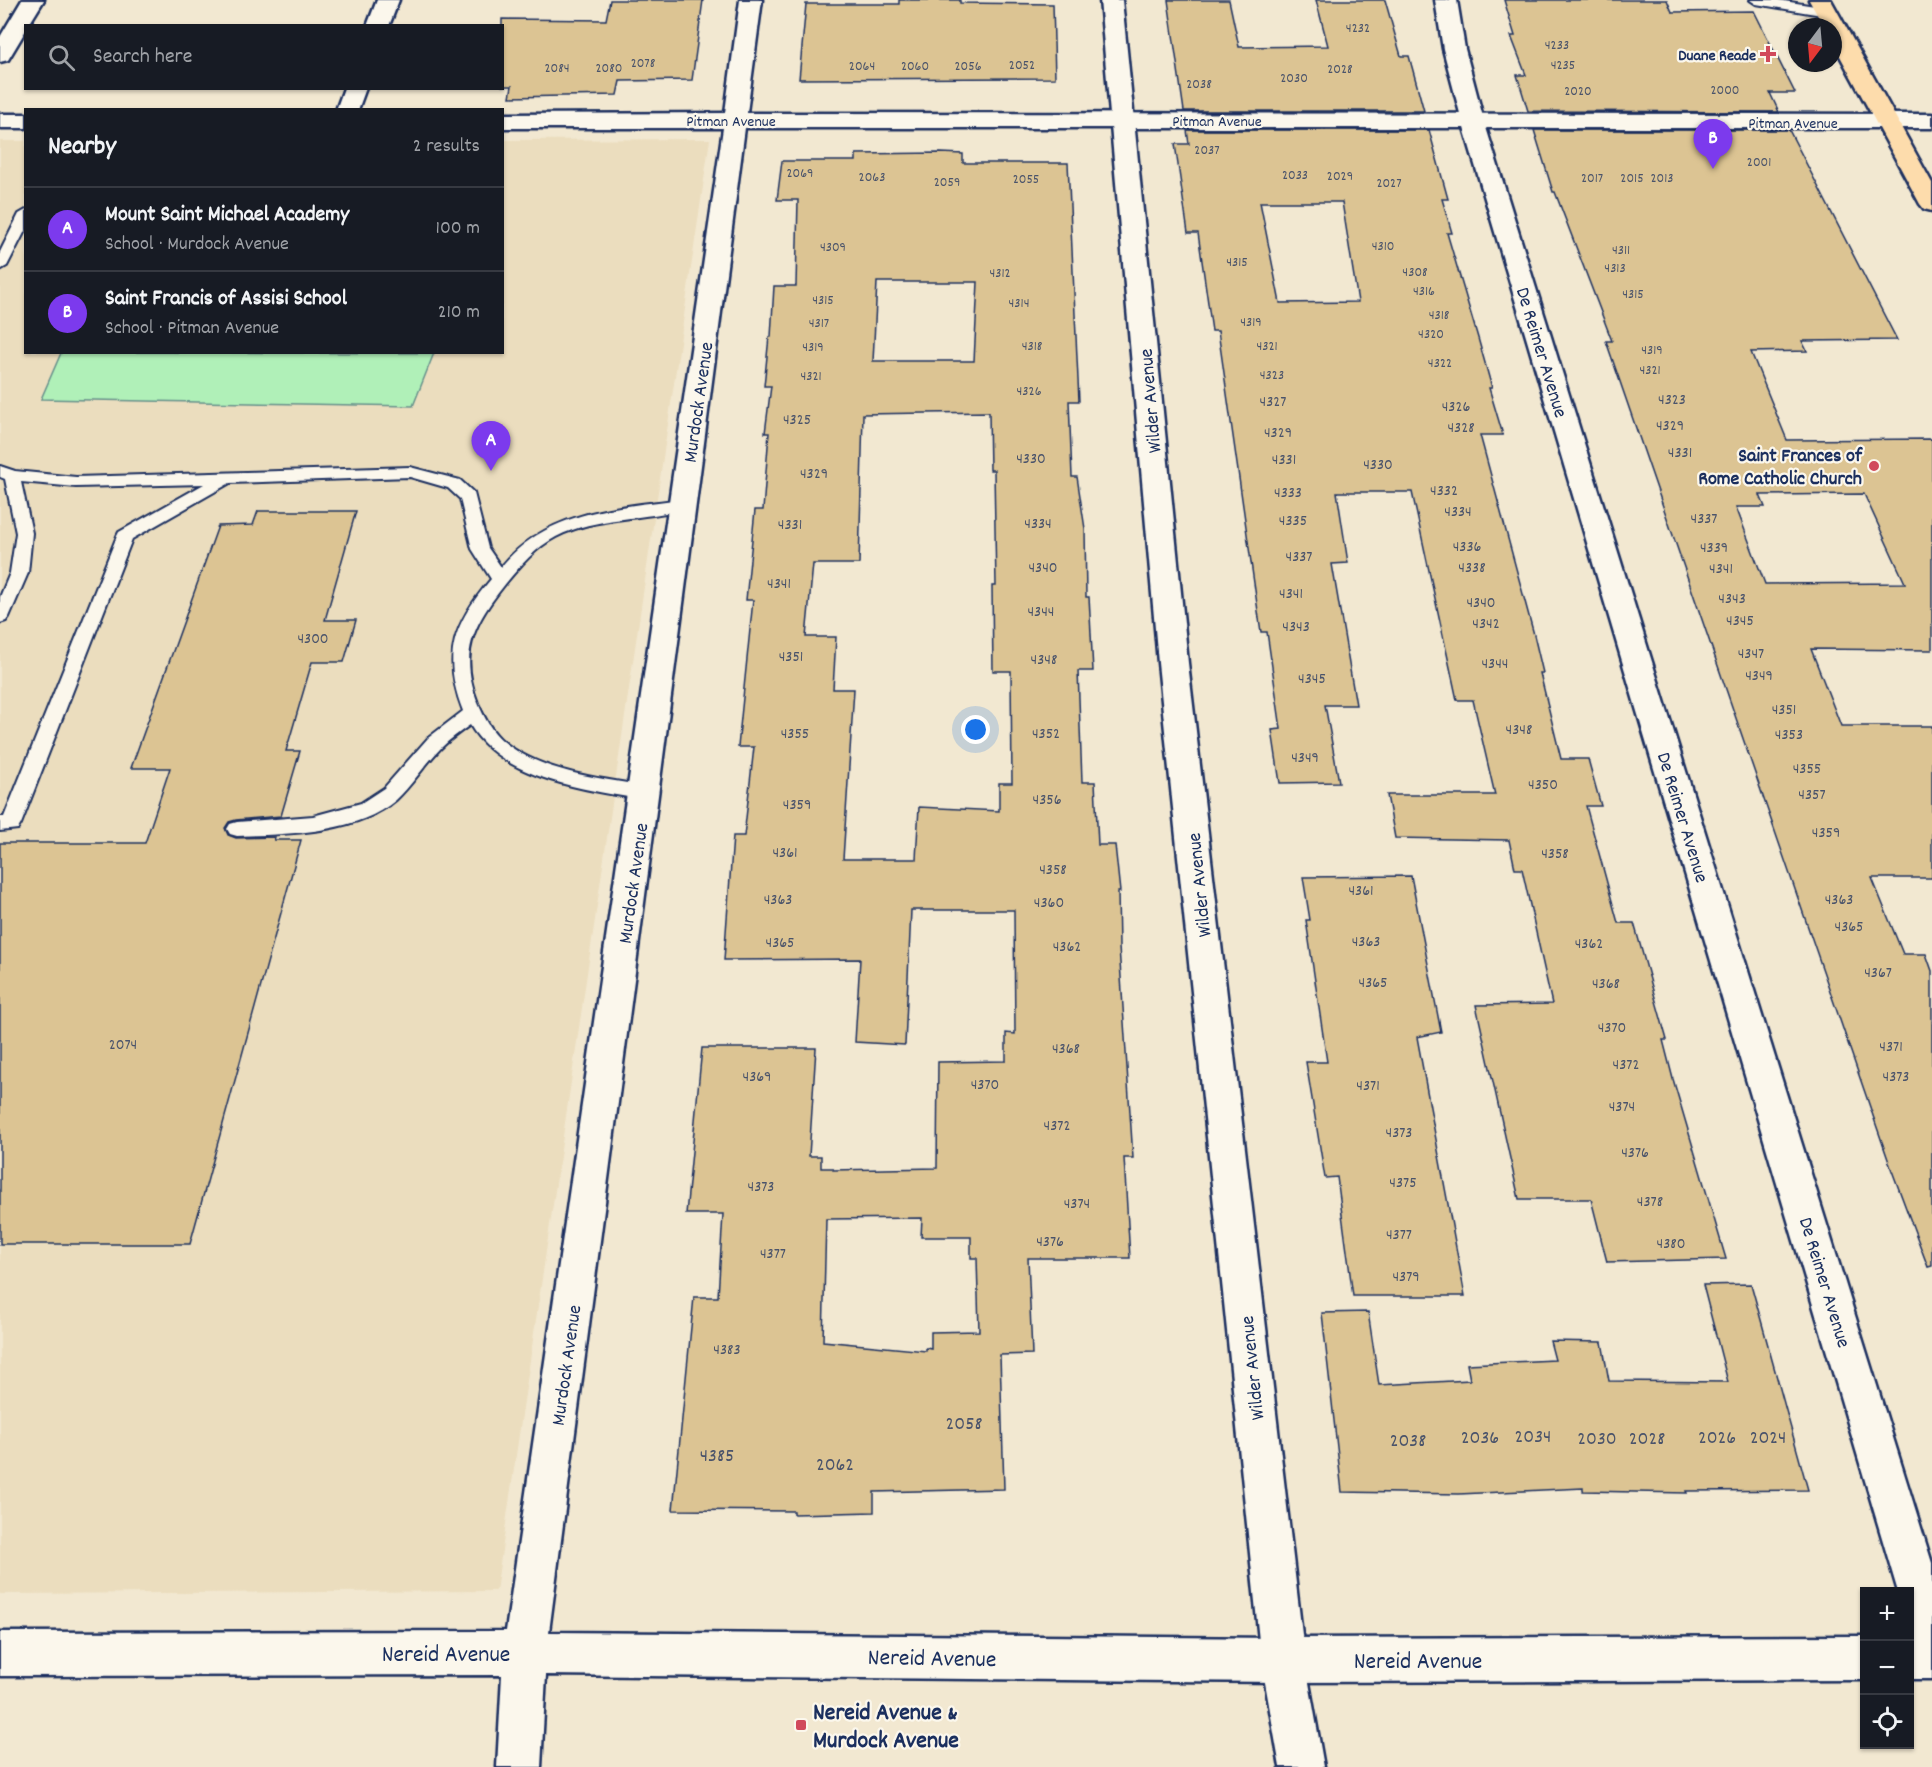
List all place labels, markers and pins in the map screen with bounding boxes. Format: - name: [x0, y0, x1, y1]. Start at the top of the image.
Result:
- place label: Duane Reade: [1678, 45, 1756, 68]
- marker: Duane Reade: [1761, 47, 1775, 61]
- pin: B: [1694, 120, 1732, 169]
- pin: A: [472, 422, 510, 471]
- place label: Saint Frances of Rome Catholic Church: [1698, 443, 1863, 494]
- marker: Saint Frances of Rome Catholic Church: [1867, 459, 1881, 473]
- place label: Nereid Avenue & Murdock Avenue: [813, 1697, 959, 1759]
- marker: Nereid Avenue & Murdock Avenue: [794, 1718, 808, 1732]

